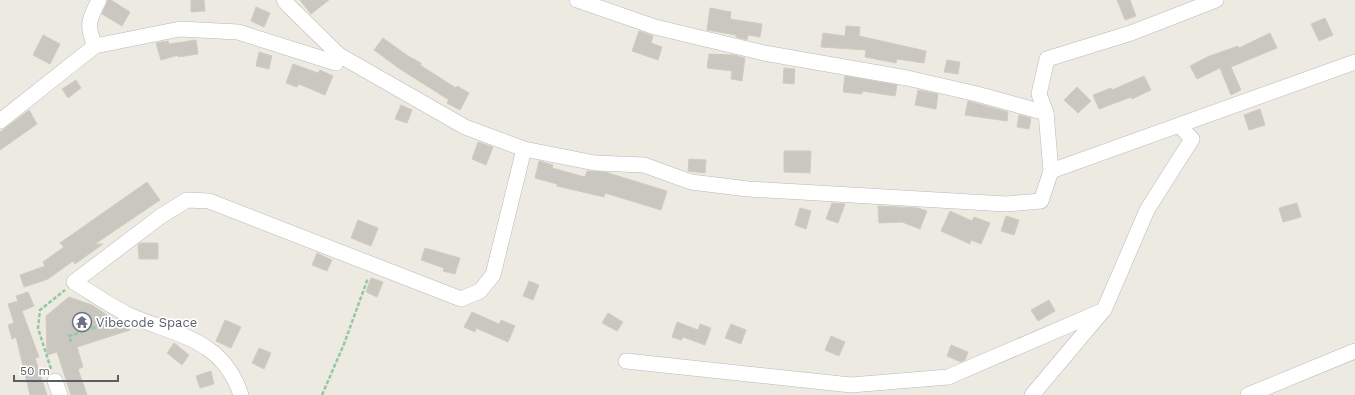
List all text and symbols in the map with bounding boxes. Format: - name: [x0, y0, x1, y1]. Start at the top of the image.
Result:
- temple icon: Vibecode Space: [71, 311, 93, 333]
- place label: Vibecode Space: [96, 315, 197, 330]
- scale bar: [14, 357, 118, 383]
- text: 50 m: [20, 364, 50, 378]

